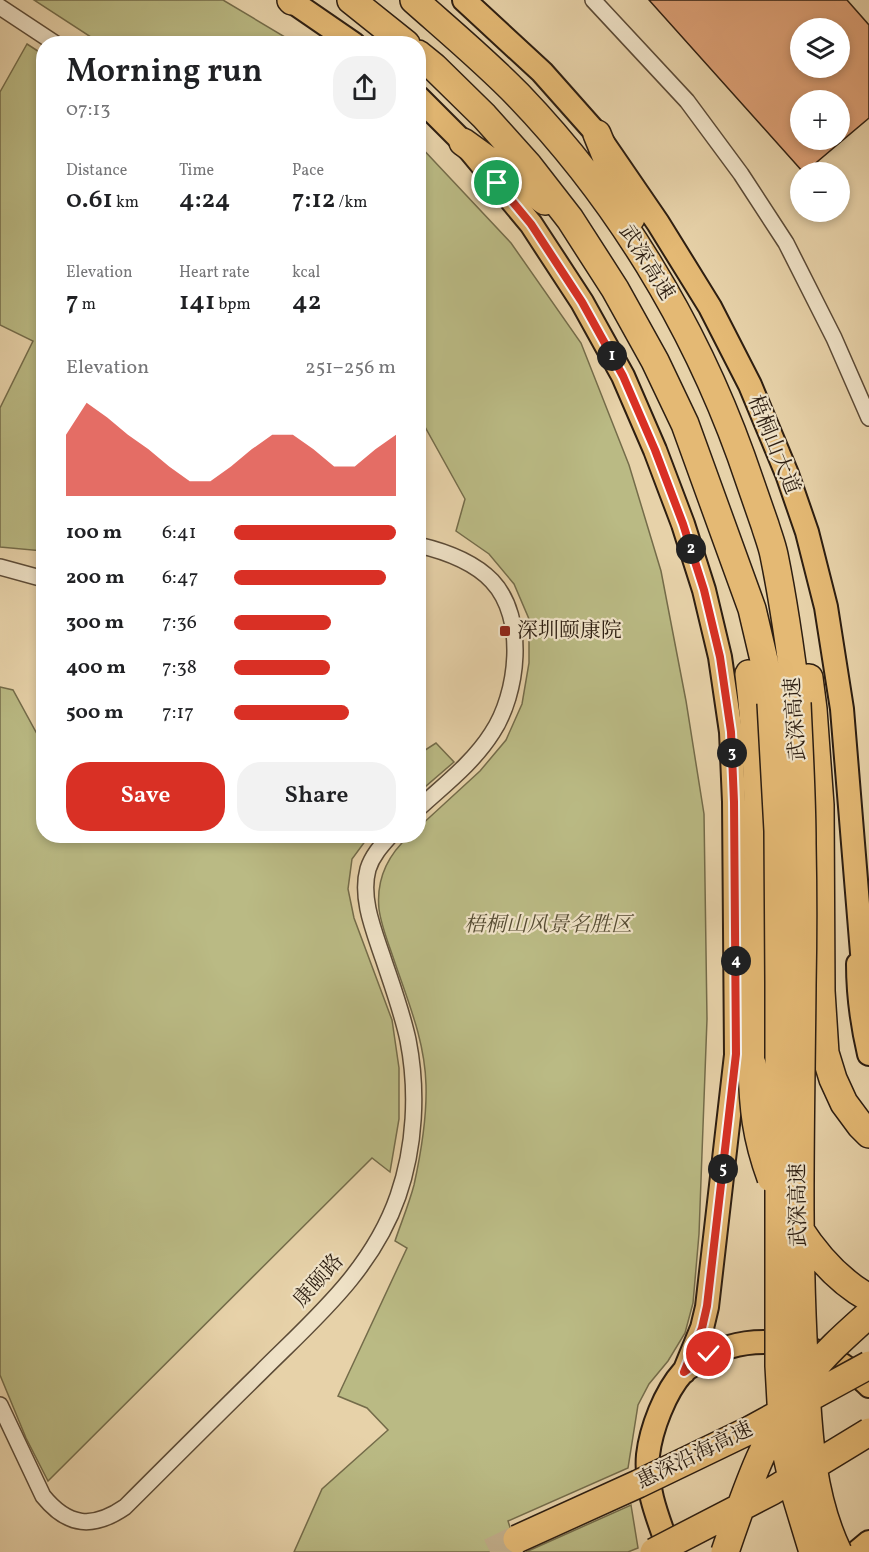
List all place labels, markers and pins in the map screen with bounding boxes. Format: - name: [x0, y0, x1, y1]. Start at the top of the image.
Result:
- pin: [471, 157, 522, 208]
- pin: 1: [597, 341, 627, 371]
- pin: 2: [676, 534, 706, 564]
- place label: 深圳颐康院: [517, 617, 622, 646]
- marker: 深圳颐康院: [498, 624, 512, 638]
- pin: 3: [717, 738, 747, 768]
- pin: 4: [721, 946, 751, 976]
- pin: 5: [708, 1154, 738, 1184]
- pin: [683, 1328, 734, 1379]

